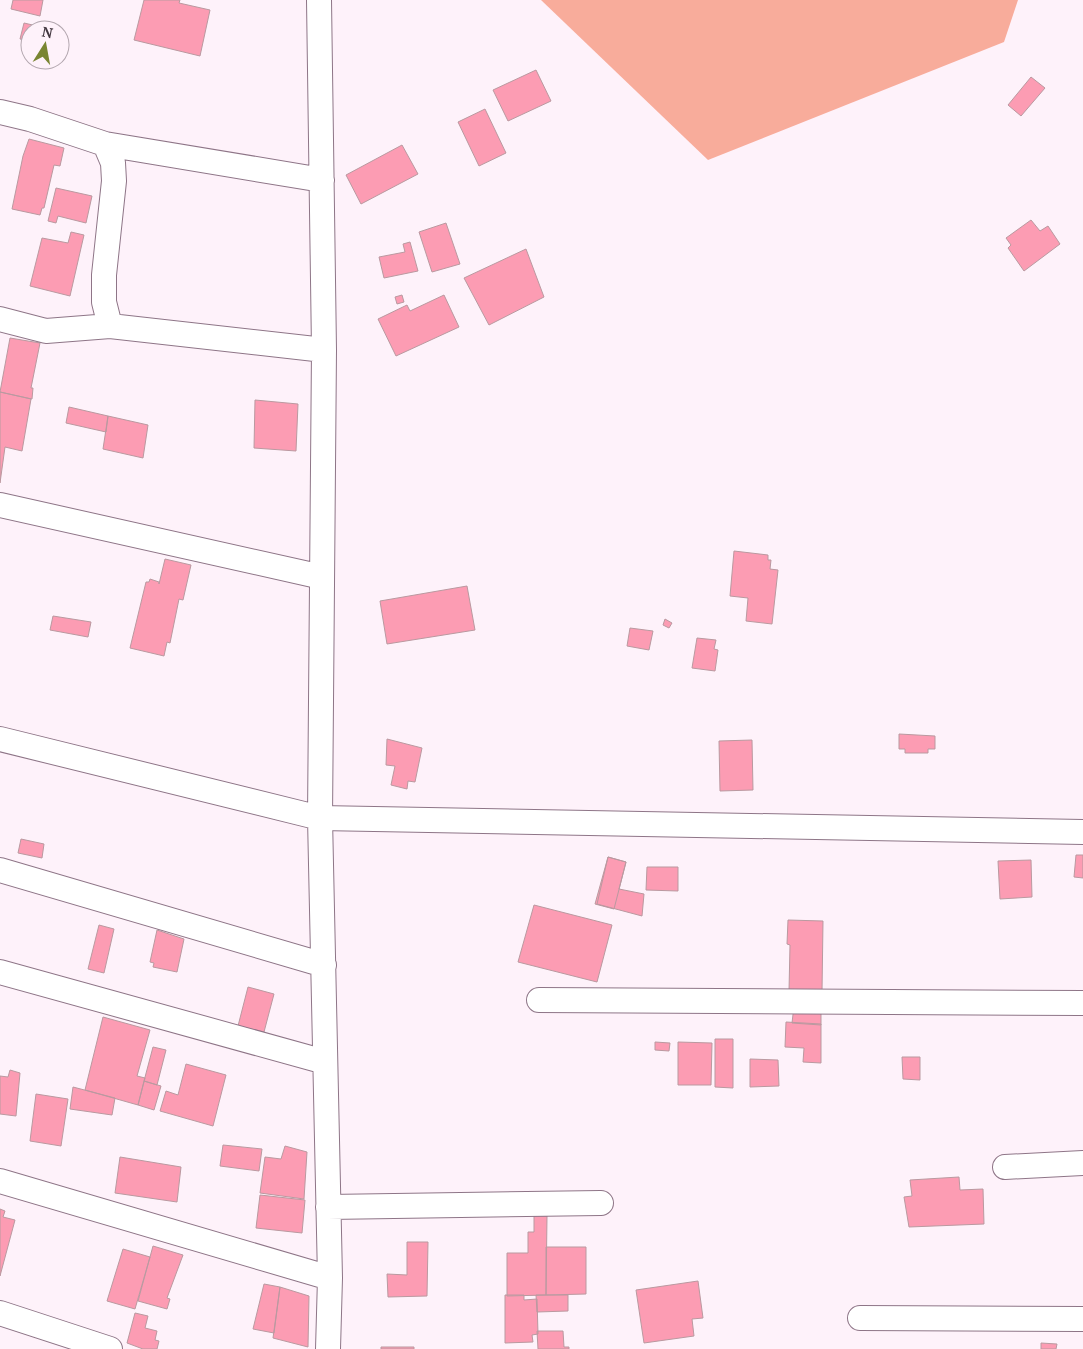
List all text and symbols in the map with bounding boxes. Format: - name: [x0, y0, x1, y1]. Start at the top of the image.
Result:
- north arrow: [20, 20, 70, 70]
- text: N: [41, 21, 55, 42]

